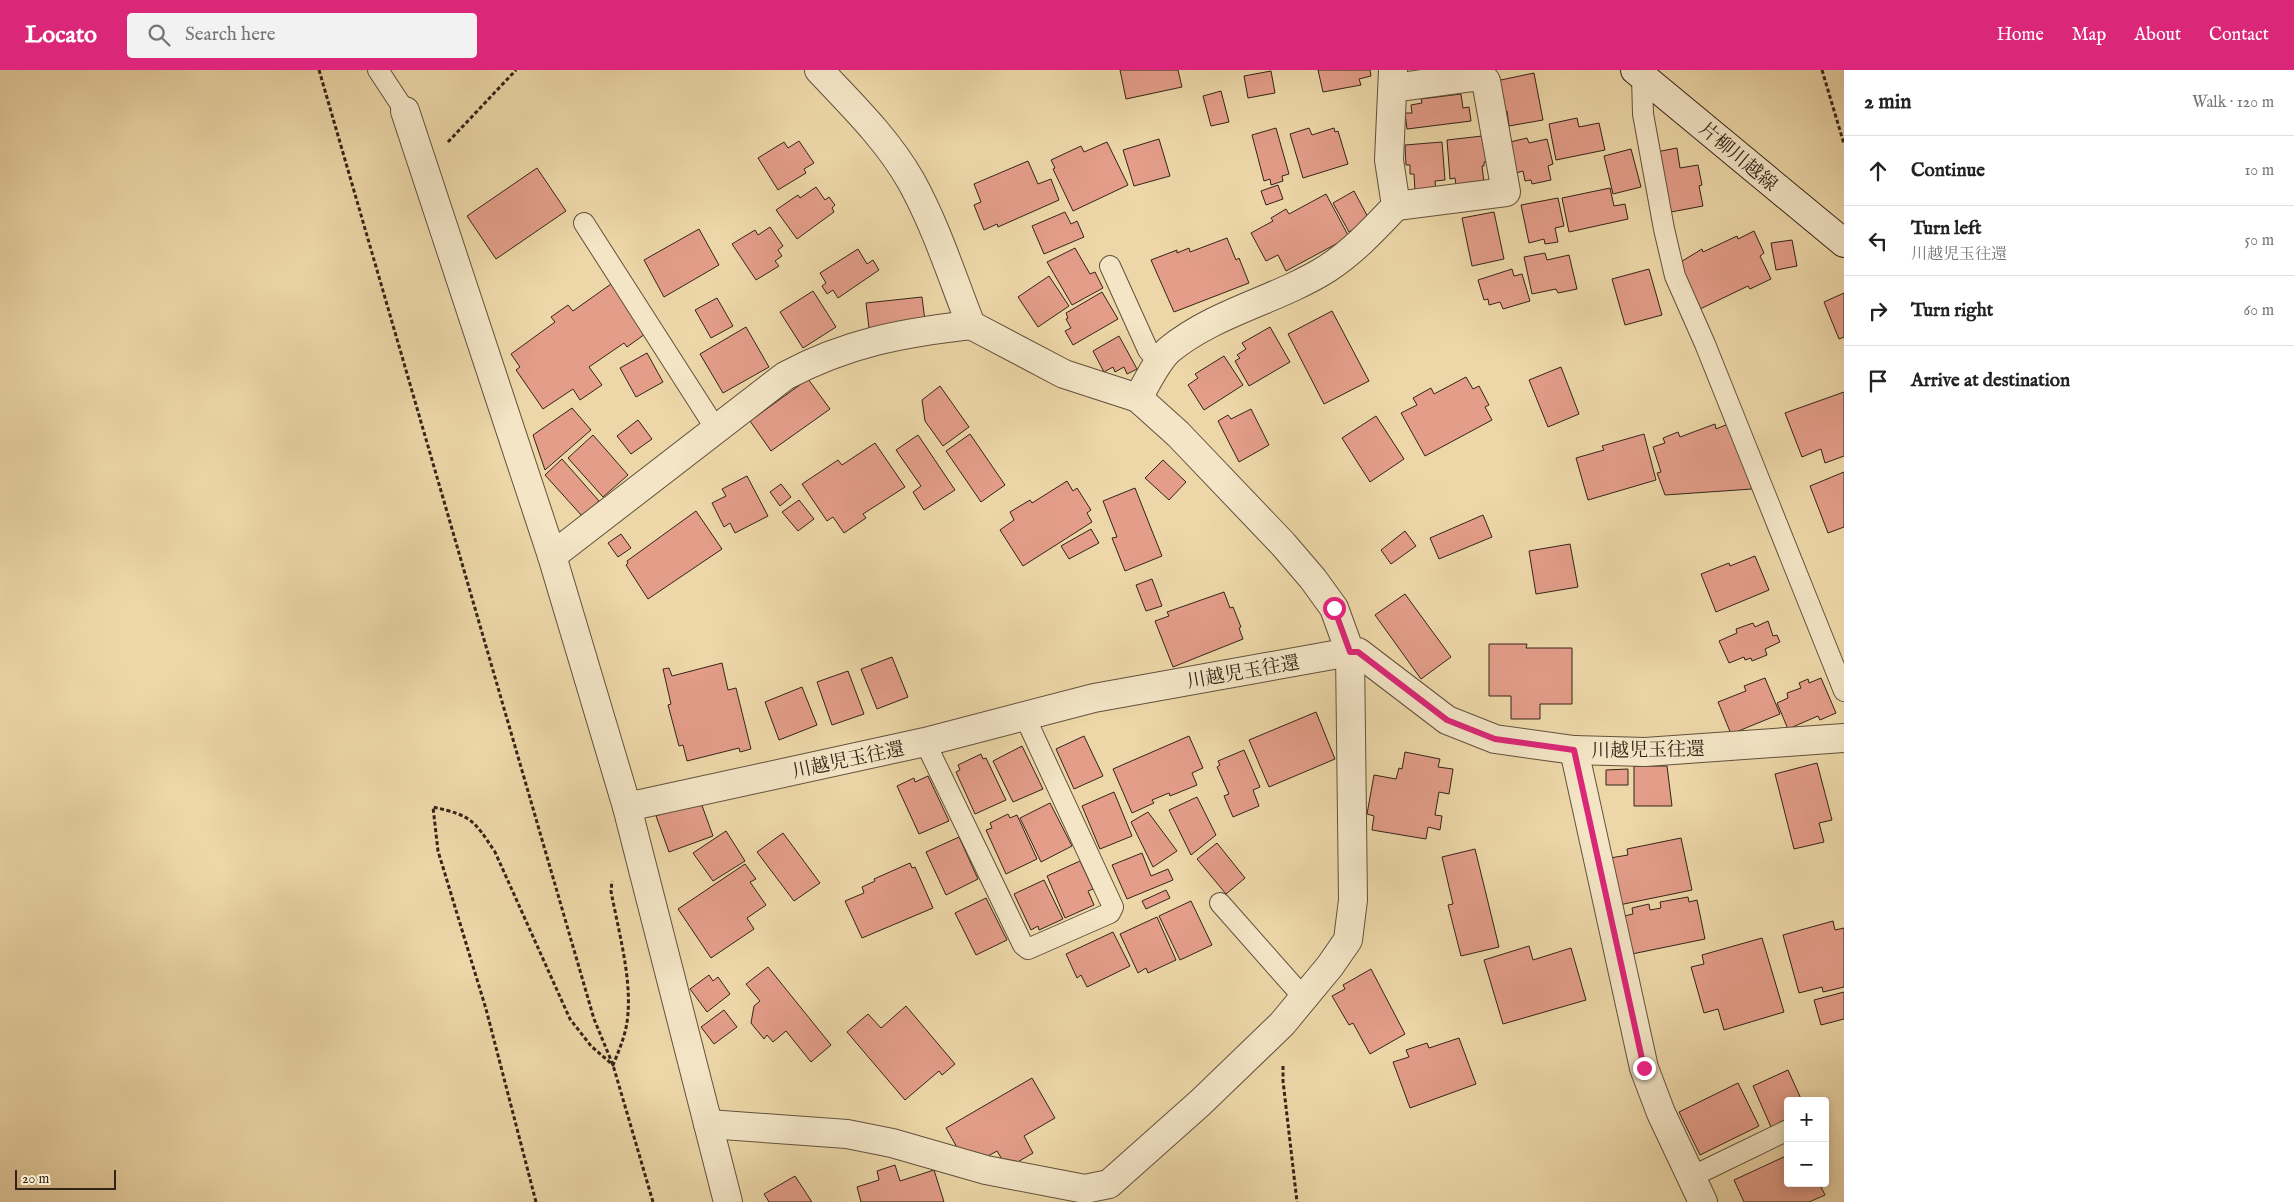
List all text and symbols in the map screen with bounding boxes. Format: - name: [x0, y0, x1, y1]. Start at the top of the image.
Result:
- search box: [127, 13, 477, 58]
- text: Locato: [25, 20, 97, 51]
- icon: search: [145, 21, 173, 49]
- text: Search here: [185, 23, 276, 47]
- text: Home: [1997, 24, 2044, 47]
- text: Map: [2072, 24, 2106, 47]
- text: About: [2134, 24, 2181, 47]
- text: Contact: [2209, 24, 2269, 47]
- text: 2 min: [1864, 89, 1911, 116]
- text: Walk · 120 m: [2192, 93, 2274, 113]
- street label: 片柳川越線: [1694, 118, 1782, 197]
- icon: ahead: [1864, 157, 1892, 185]
- text: Continue: [1911, 159, 1985, 183]
- text: 10 m: [2244, 161, 2274, 181]
- text: Turn left: [1911, 217, 1982, 241]
- icon: left: [1864, 227, 1892, 255]
- text: 50 m: [2245, 231, 2274, 251]
- text: 川越児玉往還: [1911, 245, 2007, 265]
- icon: right: [1864, 297, 1892, 325]
- text: Turn right: [1911, 299, 1993, 323]
- text: 60 m: [2244, 301, 2274, 321]
- icon: arrive: [1864, 367, 1892, 395]
- text: Arrive at destination: [1911, 369, 2070, 393]
- route start: [1323, 597, 1346, 620]
- street label: 川越児玉往還: [1185, 651, 1302, 695]
- street label: 川越児玉往還: [790, 737, 907, 785]
- street label: 川越児玉往還: [1591, 738, 1705, 764]
- route end: [1633, 1057, 1656, 1080]
- map controls: [1784, 1097, 1829, 1187]
- button: +: [1784, 1097, 1829, 1142]
- button: −: [1784, 1142, 1829, 1187]
- scale bar: [15, 1167, 116, 1190]
- text: 20 m: [22, 1170, 49, 1188]

